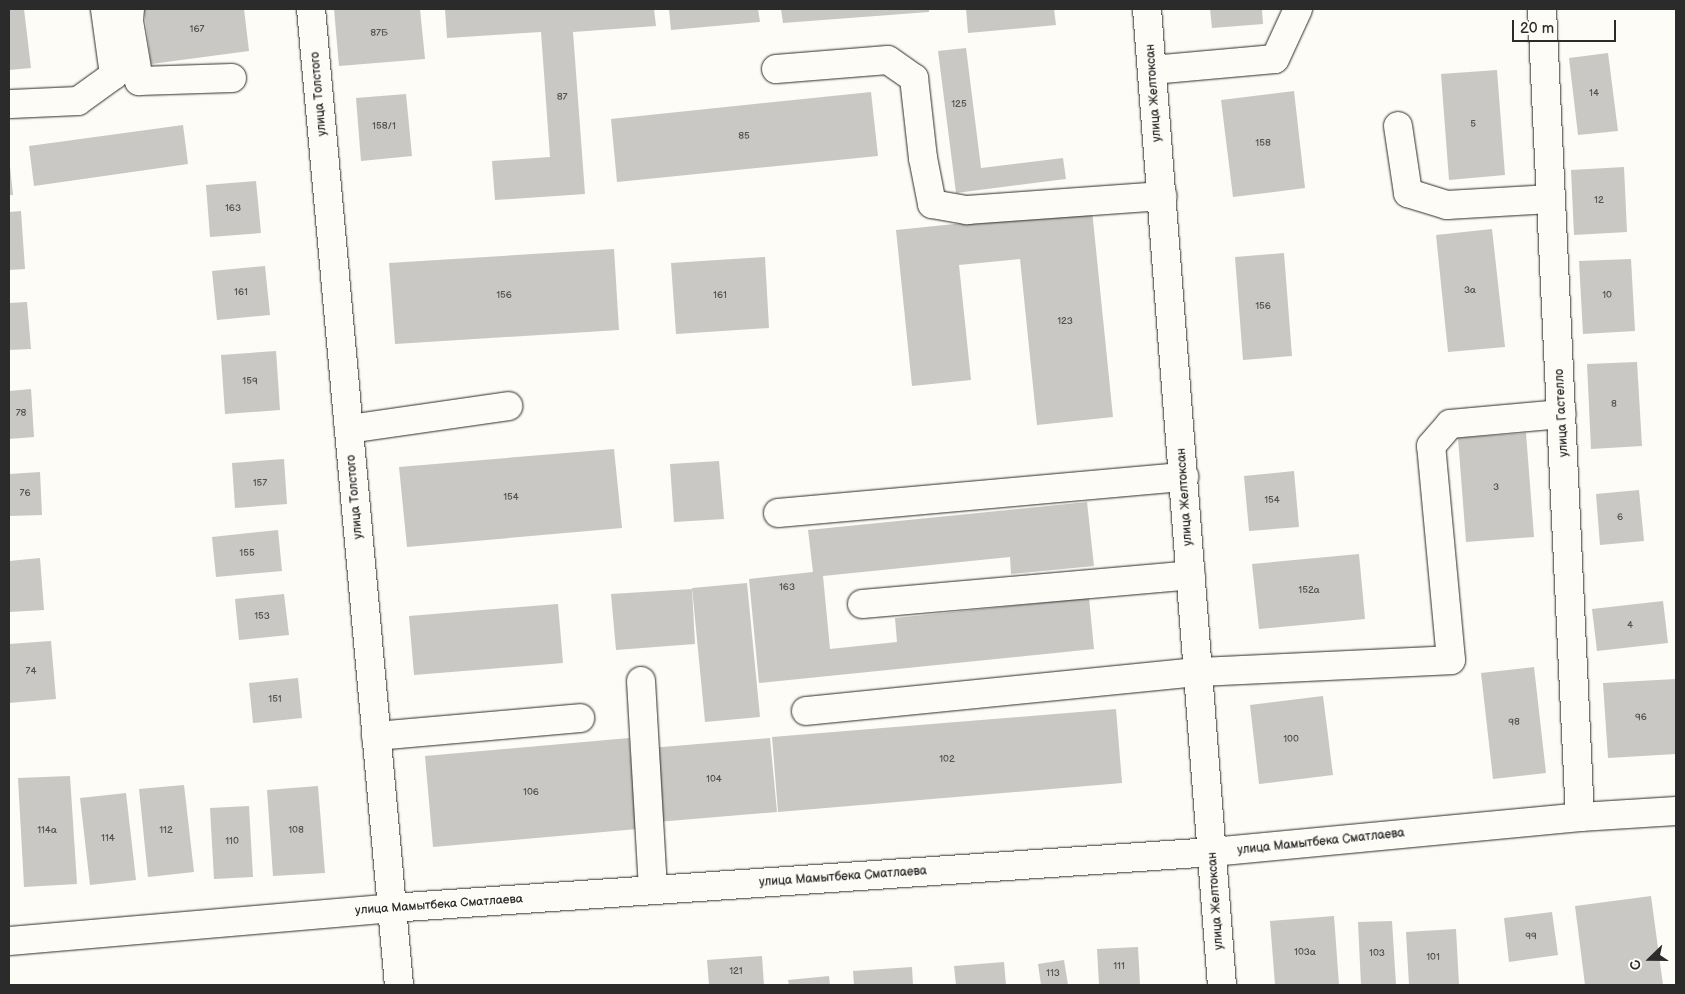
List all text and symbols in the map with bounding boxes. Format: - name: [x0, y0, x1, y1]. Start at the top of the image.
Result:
- scale bar: [1515, 10, 1619, 42]
- text: 20 m: [1520, 19, 1554, 38]
- house number: 167: [190, 24, 204, 36]
- house number: 87Б: [370, 28, 388, 40]
- street label: улица Желтоксан: [1143, 44, 1165, 142]
- street label: улица Толстого: [308, 51, 330, 137]
- house number: 14: [1589, 88, 1599, 100]
- house number: 87: [557, 92, 567, 104]
- house number: 125: [951, 99, 967, 111]
- house number: 5: [1470, 119, 1476, 131]
- house number: 158/1: [372, 121, 396, 133]
- house number: 85: [738, 131, 750, 143]
- house number: 158: [1255, 138, 1271, 150]
- house number: 12: [1594, 195, 1604, 207]
- house number: 163: [225, 203, 241, 215]
- house number: 3а: [1464, 285, 1476, 297]
- house number: 161: [234, 287, 248, 299]
- house number: 156: [496, 290, 512, 302]
- house number: 161: [713, 290, 727, 302]
- house number: 10: [1602, 290, 1612, 302]
- house number: 156: [1255, 301, 1271, 313]
- house number: 123: [1057, 316, 1073, 328]
- street label: улица Гастелло: [1553, 369, 1571, 457]
- house number: 159: [242, 376, 258, 388]
- house number: 8: [1611, 399, 1617, 411]
- house number: 78: [16, 408, 26, 420]
- street label: улица Желтоксан: [1174, 448, 1196, 546]
- street label: улица Толстого: [344, 454, 366, 540]
- house number: 157: [253, 478, 267, 490]
- house number: 3: [1493, 482, 1499, 494]
- house number: 76: [19, 488, 31, 500]
- house number: 154: [503, 492, 519, 504]
- house number: 154: [1264, 495, 1280, 507]
- house number: 6: [1617, 512, 1623, 524]
- house number: 155: [239, 548, 255, 560]
- house number: 163: [779, 582, 795, 594]
- house number: 152а: [1298, 585, 1320, 597]
- house number: 153: [254, 611, 270, 623]
- house number: 4: [1627, 620, 1633, 632]
- house number: 74: [25, 666, 37, 678]
- house number: 151: [268, 694, 282, 706]
- house number: 96: [1635, 712, 1647, 724]
- house number: 98: [1508, 717, 1520, 729]
- house number: 100: [1283, 734, 1299, 746]
- house number: 102: [939, 754, 955, 766]
- house number: 104: [706, 774, 722, 786]
- house number: 106: [523, 787, 539, 799]
- house number: 114а: [37, 825, 57, 837]
- house number: 112: [159, 825, 173, 837]
- house number: 108: [288, 825, 304, 837]
- street label: улица Мамытбека Сматлаева: [1237, 826, 1405, 858]
- house number: 114: [101, 833, 115, 845]
- house number: 110: [225, 836, 239, 848]
- street label: улица Желтоксан: [1205, 852, 1227, 950]
- street label: улица Мамытбека Сматлаева: [759, 864, 927, 890]
- street label: улица Мамытбека Сматлаева: [355, 892, 523, 918]
- house number: 99: [1525, 931, 1537, 943]
- north arrow: [1625, 934, 1675, 984]
- house number: 103а: [1294, 947, 1316, 959]
- house number: 103: [1369, 948, 1385, 960]
- house number: 101: [1426, 952, 1440, 964]
- text: С: [1626, 957, 1645, 973]
- house number: 111: [1113, 961, 1125, 973]
- house number: 121: [729, 966, 743, 978]
- house number: 113: [1046, 968, 1060, 980]

